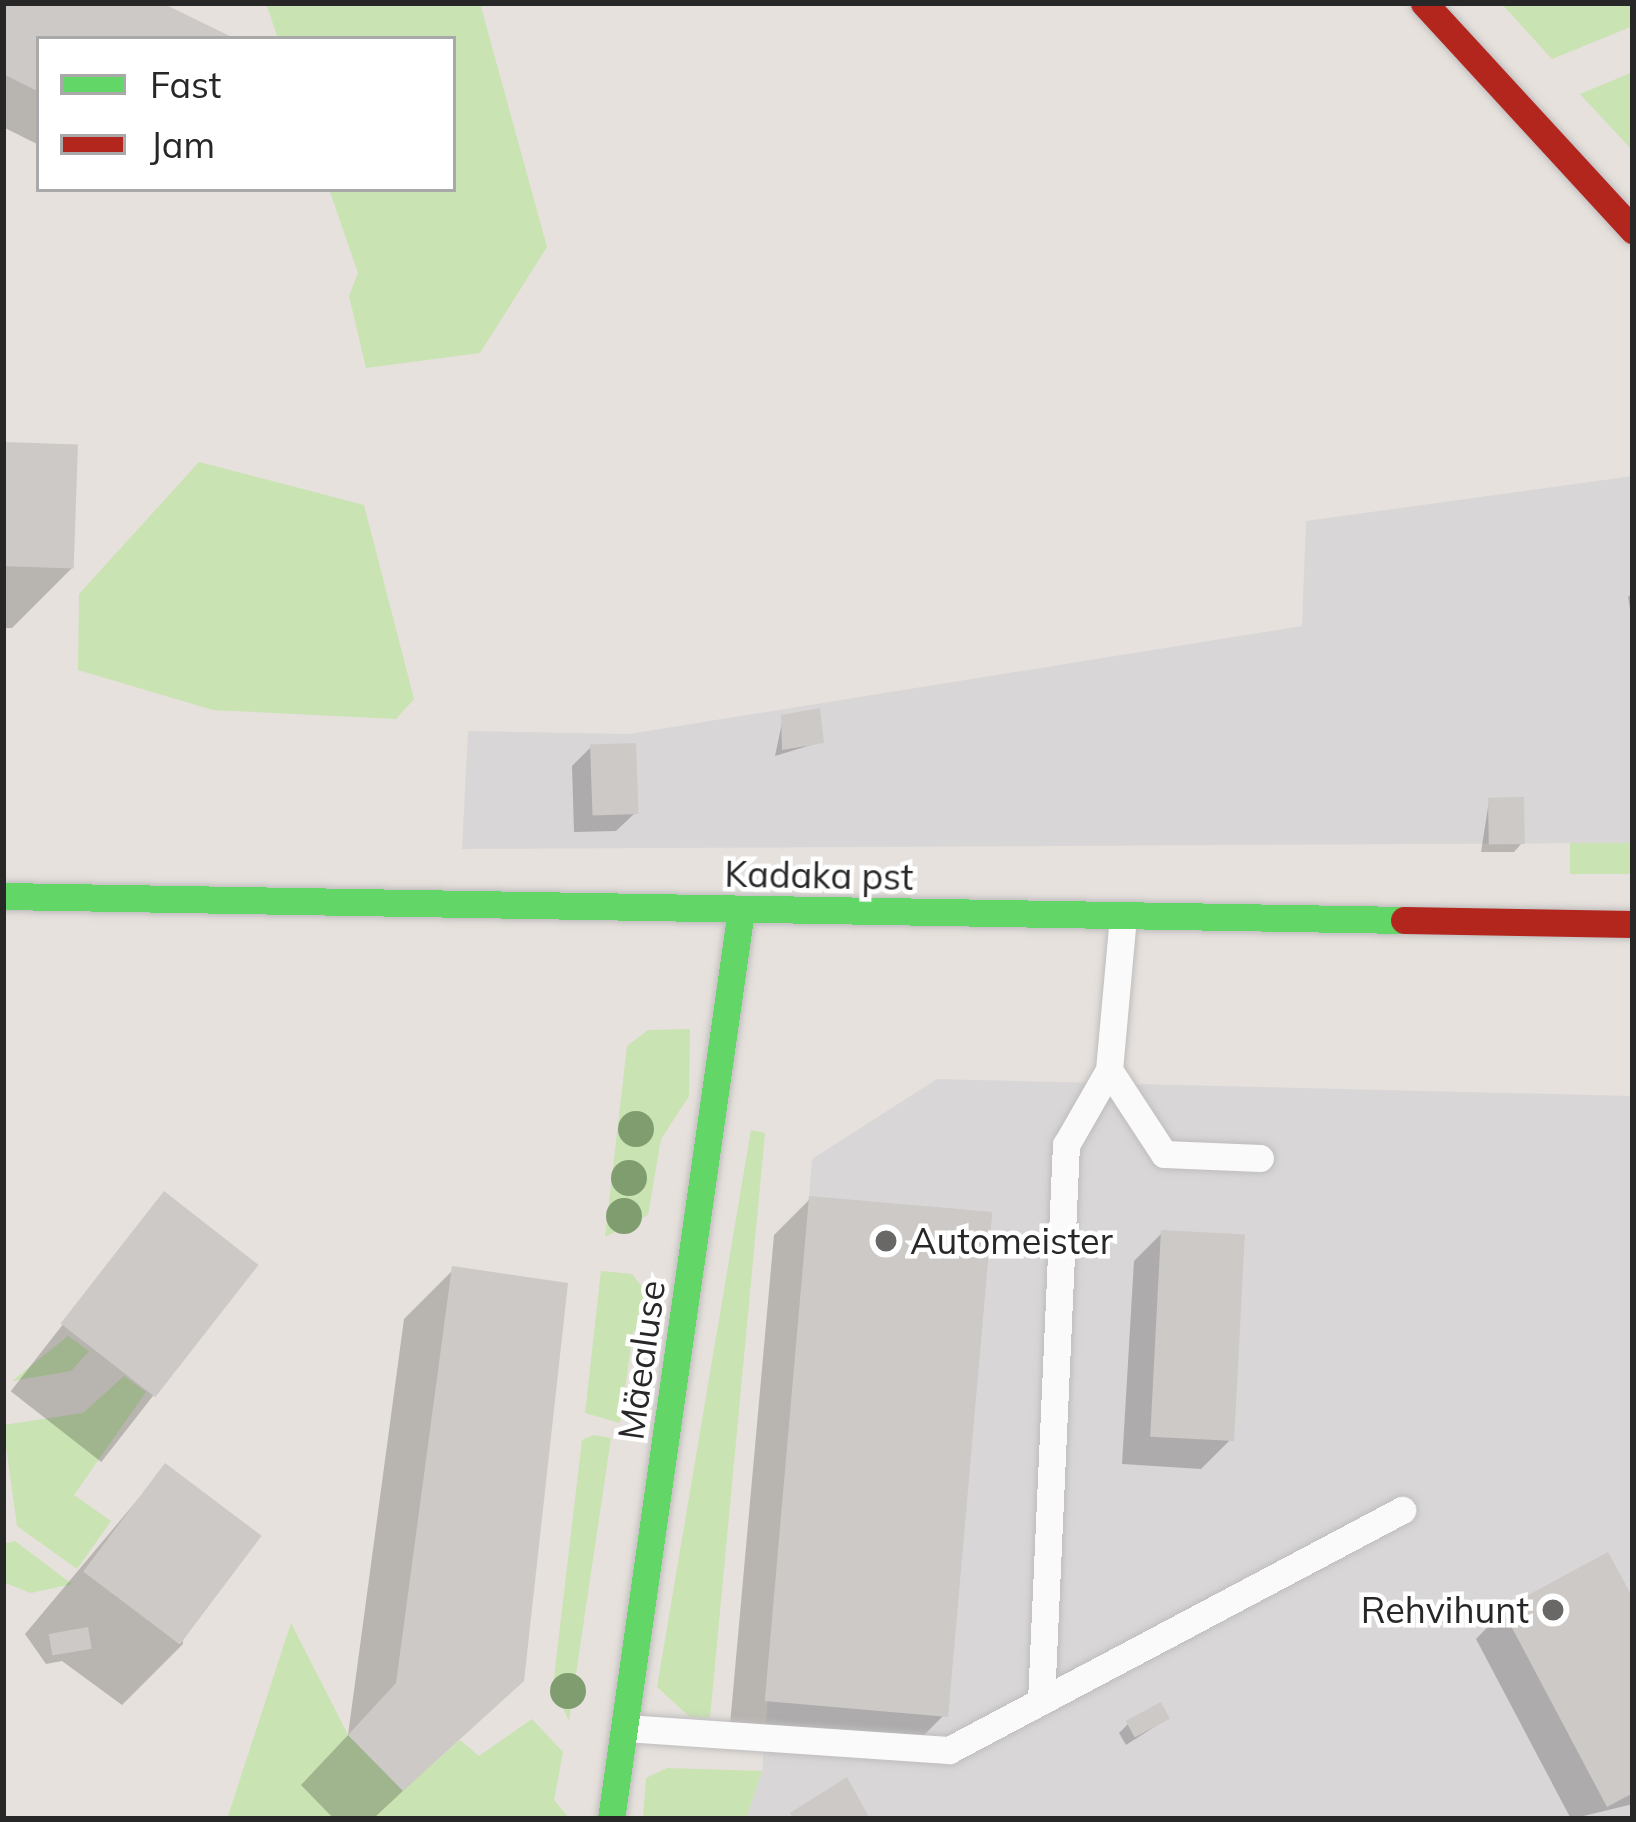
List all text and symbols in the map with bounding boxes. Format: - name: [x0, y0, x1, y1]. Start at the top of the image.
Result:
- legend: [36, 36, 456, 192]
- text: Fast: [150, 62, 221, 107]
- text: Jam: [150, 122, 215, 167]
- street label: Kadaka pst: [724, 852, 914, 898]
- place label: Automeister: [910, 1219, 1113, 1263]
- marker: Automeister: [873, 1228, 899, 1254]
- street label: Mäealuse: [608, 1278, 674, 1442]
- place label: Rehvihunt: [1361, 1588, 1529, 1632]
- marker: Rehvihunt: [1540, 1597, 1566, 1623]

